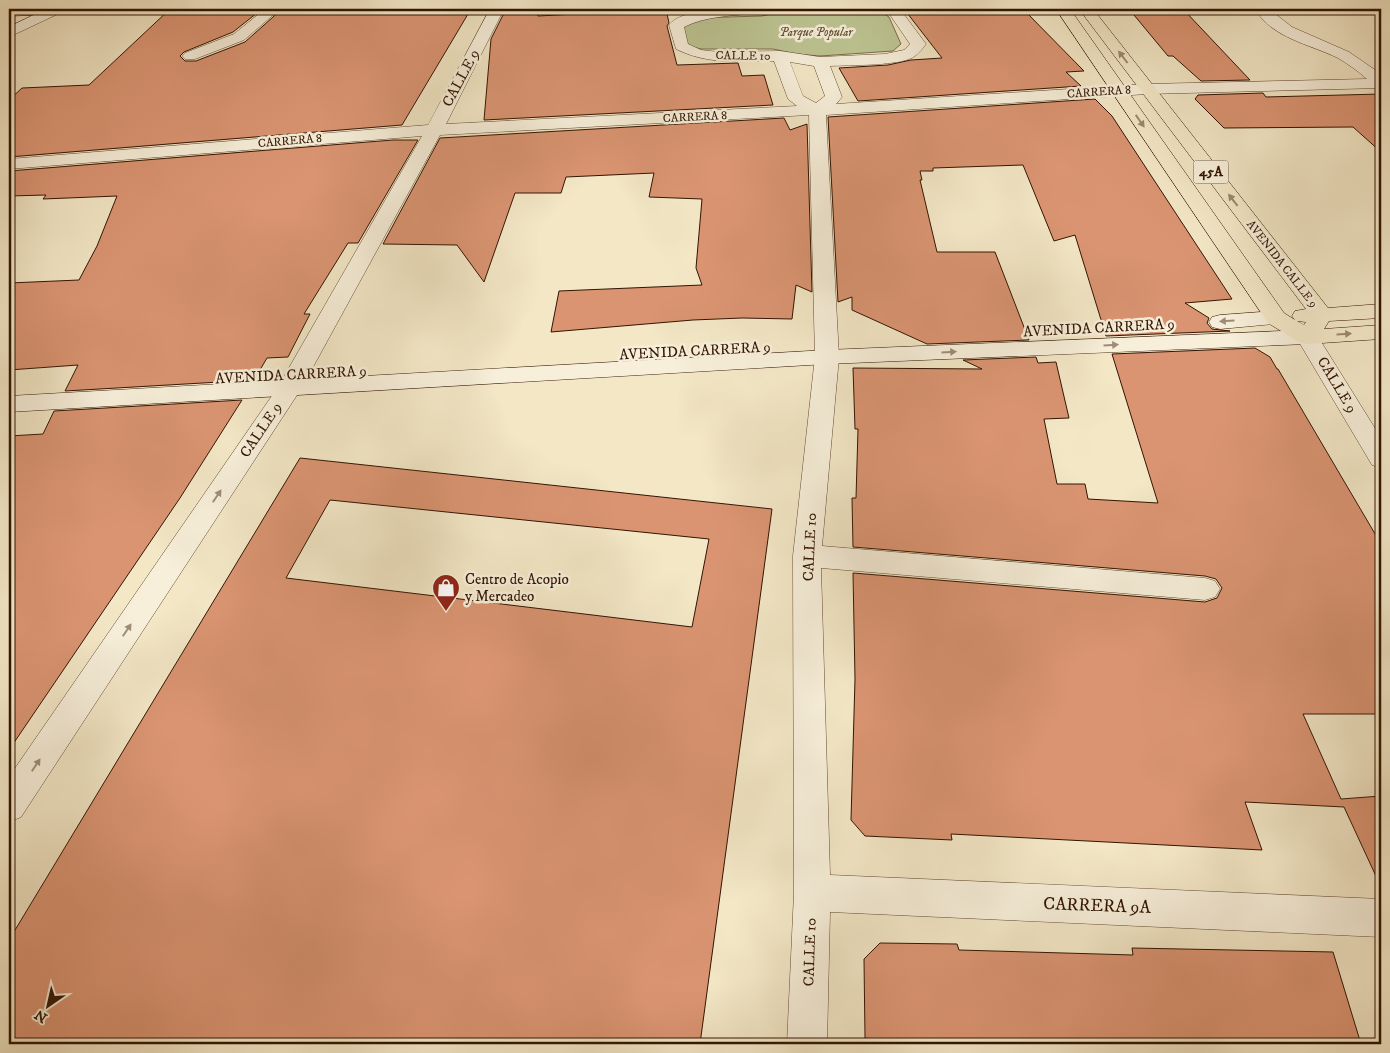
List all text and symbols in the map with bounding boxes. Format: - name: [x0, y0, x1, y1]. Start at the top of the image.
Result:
- park label: Parque Popular: [779, 25, 854, 40]
- street label: CALLE 9: [438, 46, 484, 110]
- street label: CALLE 10: [715, 48, 771, 64]
- one-way arrow: [1118, 50, 1128, 64]
- street label: CARRERA 8: [1066, 82, 1132, 102]
- street label: CARRERA 8: [663, 108, 727, 126]
- one-way arrow: [1135, 114, 1145, 128]
- street label: CARRERA 8: [257, 131, 323, 151]
- road number: 45A: [1194, 160, 1228, 183]
- one-way arrow: [1227, 194, 1238, 207]
- street label: AVENIDA CALLE 9: [1243, 217, 1321, 311]
- street label: AVENIDA CARRERA 9: [1023, 315, 1175, 341]
- one-way arrow: [1219, 318, 1235, 326]
- one-way arrow: [1337, 330, 1353, 338]
- street label: AVENIDA CARRERA 9: [619, 338, 771, 364]
- one-way arrow: [1103, 341, 1119, 349]
- one-way arrow: [941, 348, 957, 356]
- street label: CALLE 9: [1313, 353, 1361, 417]
- street label: AVENIDA CARRERA 9: [215, 362, 367, 388]
- street label: CALLE 9: [236, 399, 286, 461]
- one-way arrow: [212, 489, 222, 502]
- street label: CALLE 10: [799, 512, 821, 582]
- place label: Centro de Acopio y Mercadeo: [465, 570, 569, 606]
- shop icon: Centro de Acopio y Mercadeo: [431, 573, 461, 612]
- one-way arrow: [122, 624, 132, 637]
- one-way arrow: [31, 759, 41, 772]
- street label: CARRERA 9A: [1043, 893, 1152, 919]
- street label: CALLE 10: [799, 917, 821, 987]
- north arrow: [22, 980, 72, 1030]
- text: N: [31, 1005, 51, 1027]

